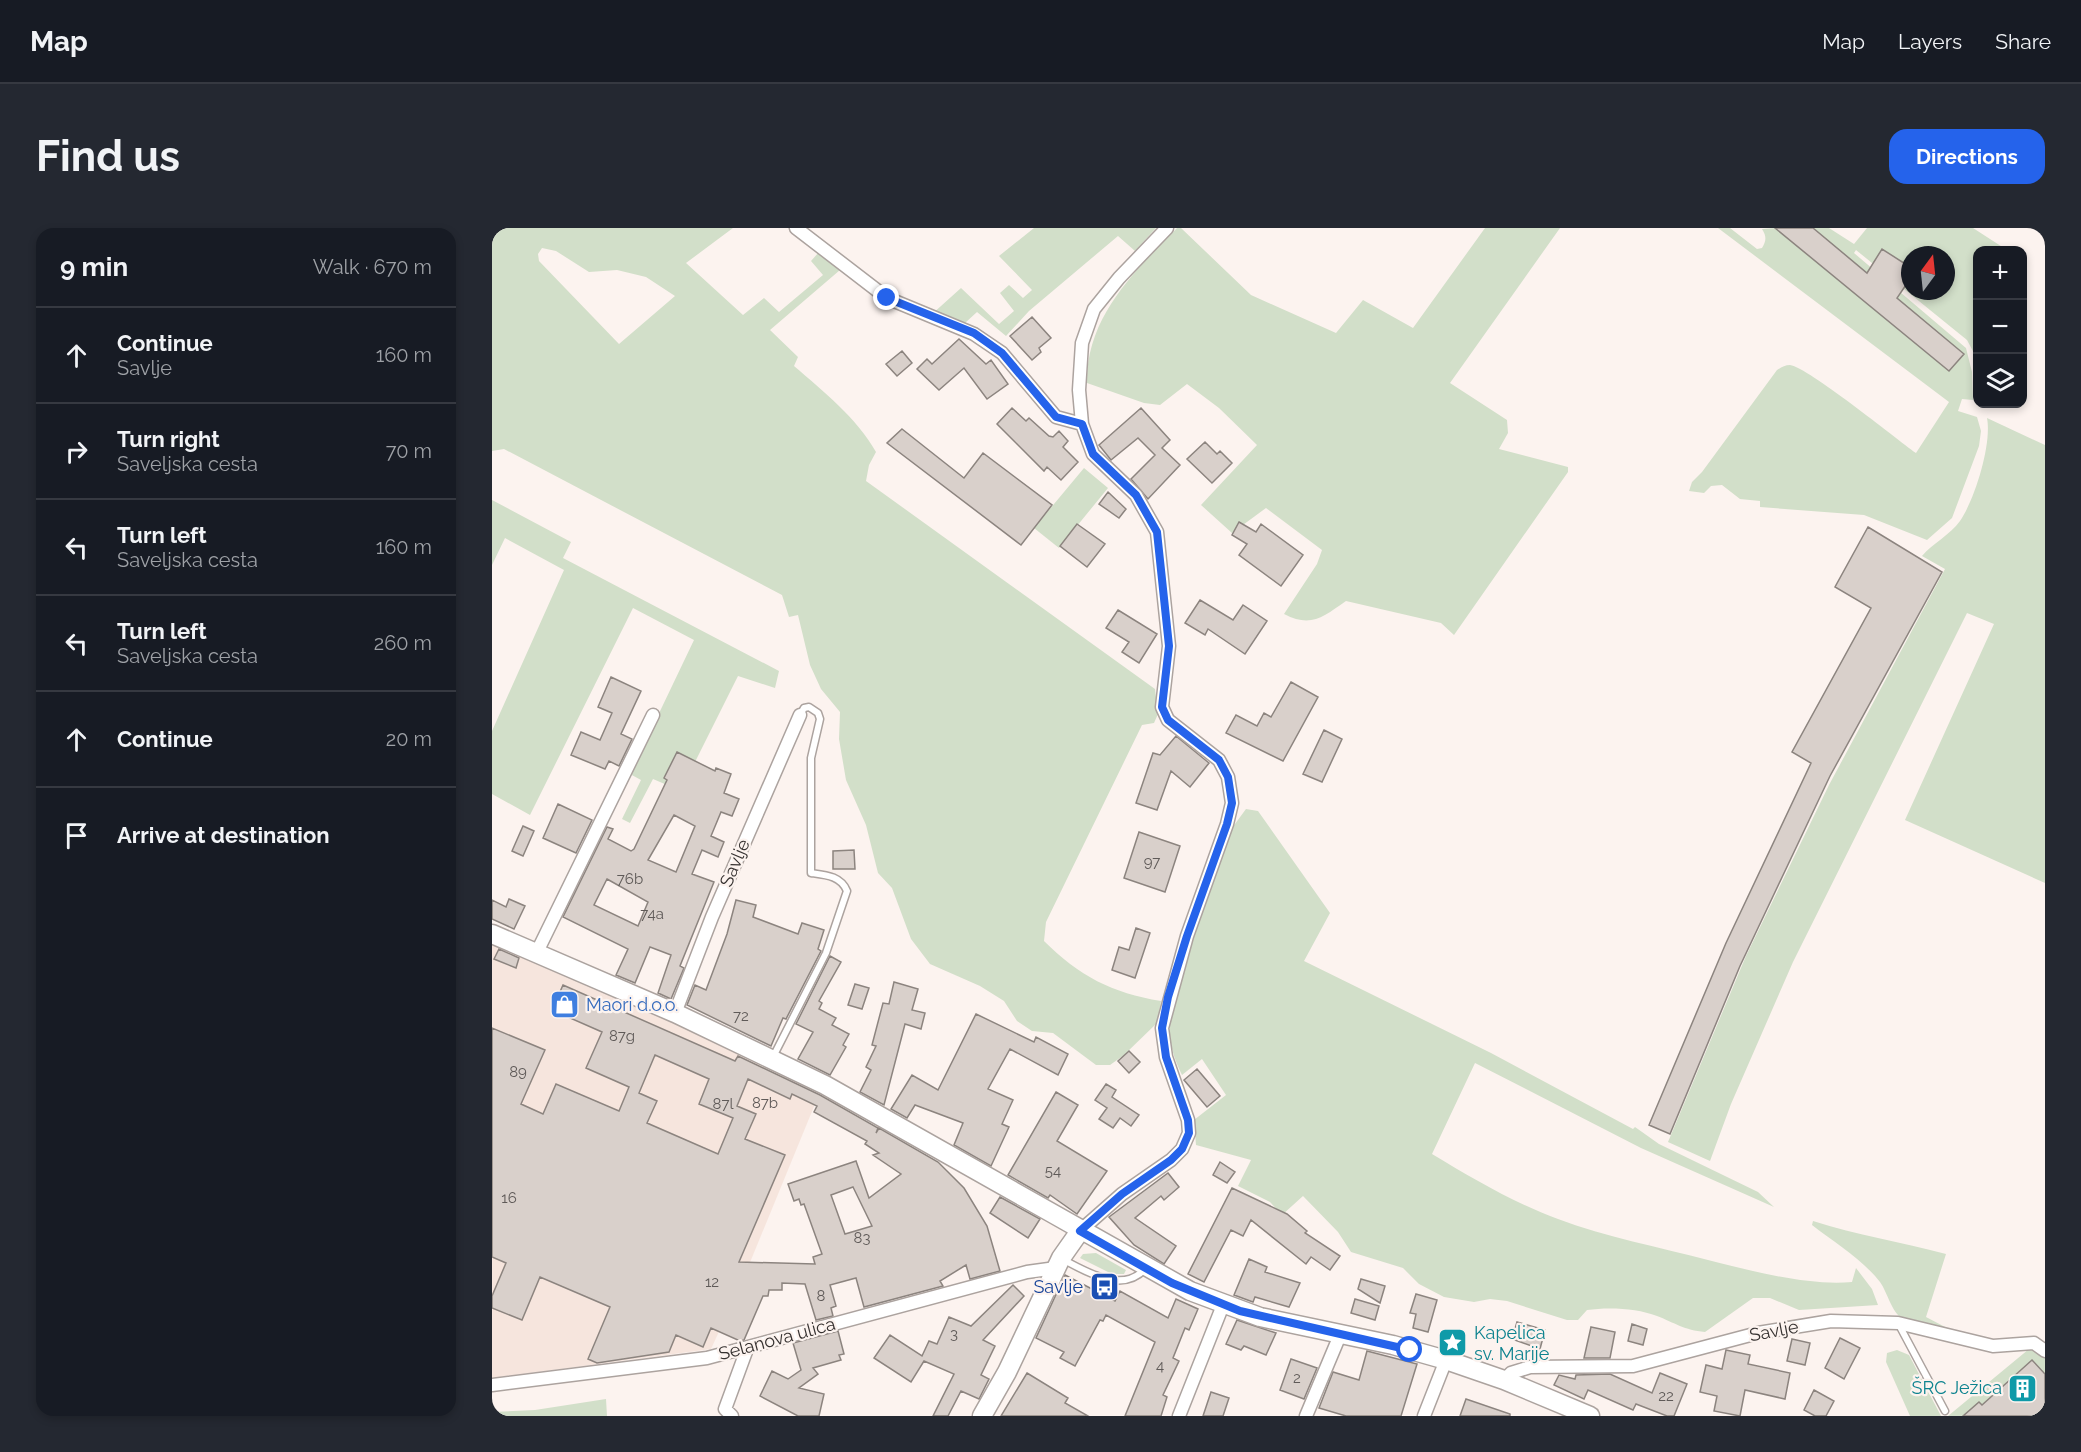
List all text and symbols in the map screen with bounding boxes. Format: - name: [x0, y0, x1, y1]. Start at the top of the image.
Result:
- text: Map: [30, 25, 88, 58]
- text: Map: [1822, 29, 1865, 54]
- text: Layers: [1898, 29, 1962, 54]
- text: Share: [1995, 29, 2051, 54]
- button: Directions: [1889, 129, 2045, 184]
- text: Find us: [36, 132, 180, 181]
- north arrow: [1901, 246, 1955, 300]
- map controls: [1973, 246, 2027, 408]
- button: +: [1973, 246, 2027, 300]
- text: 9 min: [60, 252, 128, 282]
- text: Walk · 670 m: [313, 255, 432, 279]
- route end: [873, 284, 899, 310]
- button: −: [1973, 300, 2027, 354]
- text: Continue: [117, 330, 213, 356]
- icon: ahead: [60, 339, 93, 372]
- text: 160 m: [376, 343, 432, 367]
- button: layers: [1973, 354, 2027, 408]
- text: Savlje: [117, 356, 172, 380]
- text: Turn right: [117, 426, 220, 452]
- icon: right: [60, 435, 93, 468]
- text: 70 m: [386, 439, 432, 463]
- text: Saveljska cesta: [117, 452, 258, 476]
- text: Turn left: [117, 522, 207, 548]
- icon: left: [60, 531, 93, 564]
- text: 160 m: [376, 535, 432, 559]
- text: Saveljska cesta: [117, 548, 258, 572]
- text: Turn left: [117, 618, 207, 644]
- icon: left: [60, 627, 93, 660]
- text: 260 m: [374, 631, 432, 655]
- text: Saveljska cesta: [117, 644, 258, 668]
- icon: ahead: [60, 723, 93, 756]
- text: Continue: [117, 726, 213, 752]
- text: 20 m: [386, 727, 432, 751]
- icon: arrive: [60, 819, 93, 852]
- text: Arrive at destination: [117, 822, 330, 848]
- street label: Savlje: [715, 836, 754, 890]
- house number: 97: [1144, 853, 1160, 871]
- house number: 76b: [617, 870, 643, 888]
- house number: 74a: [640, 905, 664, 923]
- shop icon: Maori d.o.o.: [549, 989, 581, 1021]
- place label: Maori d.o.o.: [586, 994, 678, 1015]
- house number: 72: [733, 1007, 749, 1025]
- house number: 87g: [609, 1027, 635, 1045]
- house number: 89: [509, 1063, 527, 1081]
- house number: 87b: [752, 1094, 778, 1112]
- house number: 87l: [712, 1095, 734, 1113]
- house number: 54: [1045, 1162, 1061, 1180]
- house number: 16: [501, 1189, 517, 1207]
- house number: 83: [854, 1229, 870, 1247]
- bus stop icon: Savlje: [1088, 1271, 1120, 1303]
- house number: 12: [705, 1273, 719, 1291]
- place label: Savlje: [1033, 1276, 1083, 1297]
- house number: 8: [817, 1287, 826, 1305]
- street label: Selanova ulica: [716, 1313, 838, 1364]
- street label: Savlje: [1748, 1315, 1801, 1346]
- place label: Kapelica sv. Marije: [1474, 1322, 1550, 1364]
- house number: 3: [950, 1325, 958, 1343]
- place icon: Kapelica sv. Marije: [1437, 1327, 1469, 1359]
- route start: [1396, 1336, 1422, 1362]
- house number: 4: [1156, 1357, 1164, 1375]
- house number: 2: [1293, 1369, 1301, 1387]
- building icon: ŠRC Ježica: [2007, 1372, 2039, 1404]
- place label: ŠRC Ježica: [1911, 1376, 2002, 1398]
- house number: 22: [1658, 1387, 1674, 1405]

